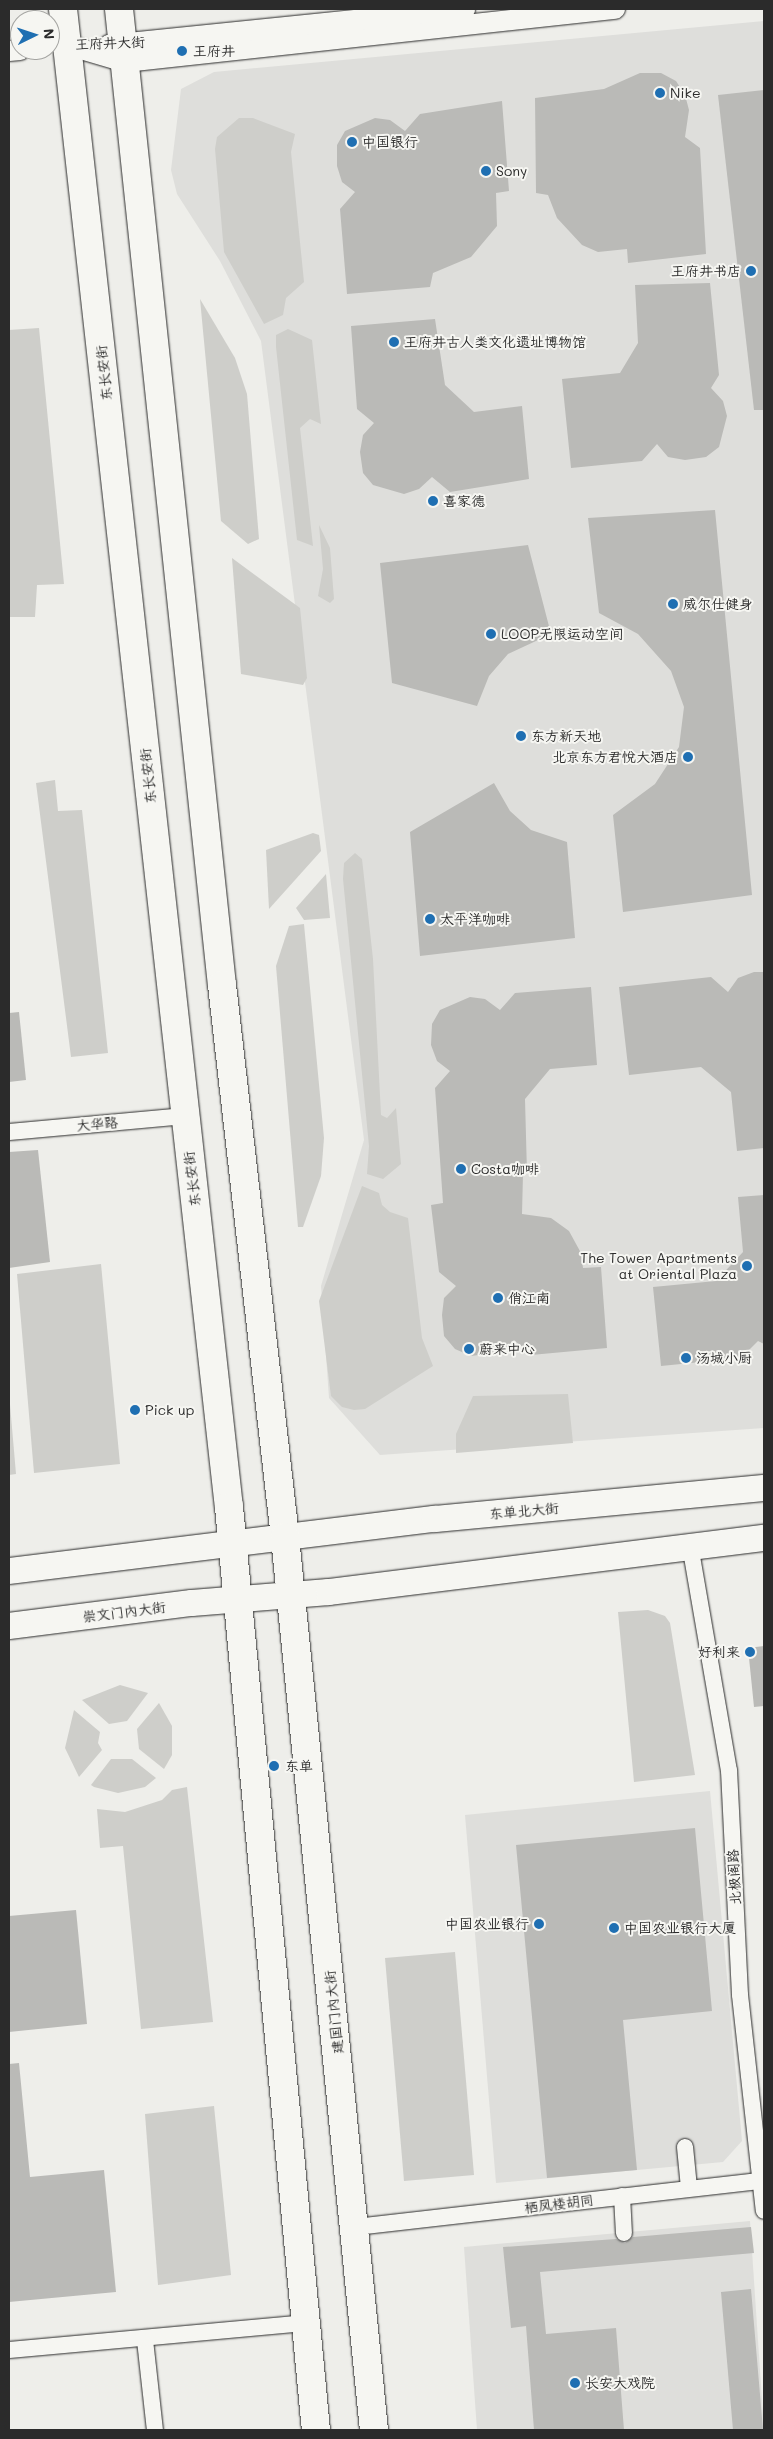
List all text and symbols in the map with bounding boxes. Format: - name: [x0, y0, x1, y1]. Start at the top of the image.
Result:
- north arrow: [10, 10, 60, 60]
- text: N: [40, 28, 59, 40]
- street label: 王府井大街: [75, 33, 145, 53]
- place label: 王府井: [193, 43, 235, 59]
- marker: 王府井: [175, 44, 189, 58]
- place label: Nike: [670, 85, 701, 101]
- marker: Nike: [654, 87, 666, 99]
- place label: 中国银行: [362, 134, 418, 150]
- marker: 中国银行: [346, 136, 358, 148]
- place label: Sony: [496, 163, 527, 179]
- marker: Sony: [480, 165, 492, 177]
- place label: 王府井书店: [671, 263, 741, 279]
- marker: 王府井书店: [745, 265, 757, 277]
- place label: 王府井古人类文化遗址博物馆: [404, 334, 586, 350]
- marker: 王府井古人类文化遗址博物馆: [388, 336, 400, 348]
- street label: 东长安街: [93, 344, 115, 402]
- place label: 喜家德: [443, 493, 485, 509]
- marker: 喜家德: [427, 495, 439, 507]
- place label: 威尔仕健身: [683, 596, 753, 612]
- marker: 威尔仕健身: [667, 598, 679, 610]
- place label: LOOP无限运动空间: [501, 626, 623, 642]
- marker: LOOP无限运动空间: [485, 628, 497, 640]
- place label: 东方新天地: [531, 728, 601, 744]
- marker: 东方新天地: [515, 730, 527, 742]
- street label: 东长安街: [137, 747, 159, 805]
- place label: 北京东方君悦大酒店: [552, 749, 678, 765]
- marker: 北京东方君悦大酒店: [682, 751, 694, 763]
- place label: 太平洋咖啡: [440, 911, 510, 927]
- marker: 太平洋咖啡: [424, 913, 436, 925]
- street label: 大华路: [75, 1114, 119, 1134]
- street label: 东长安街: [180, 1150, 204, 1208]
- place label: Costa咖啡: [471, 1161, 539, 1177]
- marker: Costa咖啡: [455, 1163, 467, 1175]
- place label: The Tower Apartments at Oriental Plaza: [580, 1250, 737, 1282]
- marker: The Tower Apartments at Oriental Plaza: [741, 1260, 753, 1272]
- place label: 俏江南: [508, 1290, 550, 1306]
- marker: 俏江南: [492, 1292, 504, 1304]
- place label: 蔚来中心: [479, 1341, 535, 1357]
- marker: 蔚来中心: [463, 1343, 475, 1355]
- place label: 汤城小厨: [696, 1350, 752, 1366]
- marker: 汤城小厨: [680, 1352, 692, 1364]
- place label: Pick up: [145, 1402, 194, 1418]
- marker: Pick up: [129, 1404, 141, 1416]
- street label: 东单北大街: [488, 1500, 560, 1522]
- street label: 崇文门内大街: [81, 1599, 167, 1625]
- place label: 好利来: [698, 1644, 740, 1660]
- marker: 好利来: [744, 1646, 756, 1658]
- place label: 东单: [285, 1758, 313, 1774]
- marker: 东单: [267, 1759, 281, 1773]
- street label: 北极阁路: [724, 1849, 744, 1905]
- place label: 中国农业银行: [445, 1916, 529, 1932]
- marker: 中国农业银行: [533, 1918, 545, 1930]
- place label: 中国农业银行大厦: [624, 1920, 736, 1936]
- marker: 中国农业银行大厦: [608, 1922, 620, 1934]
- street label: 建国门内大街: [321, 1969, 347, 2055]
- street label: 栖凤楼胡同: [523, 2191, 595, 2217]
- place label: 长安大戏院: [585, 2375, 655, 2391]
- marker: 长安大戏院: [569, 2377, 581, 2389]

